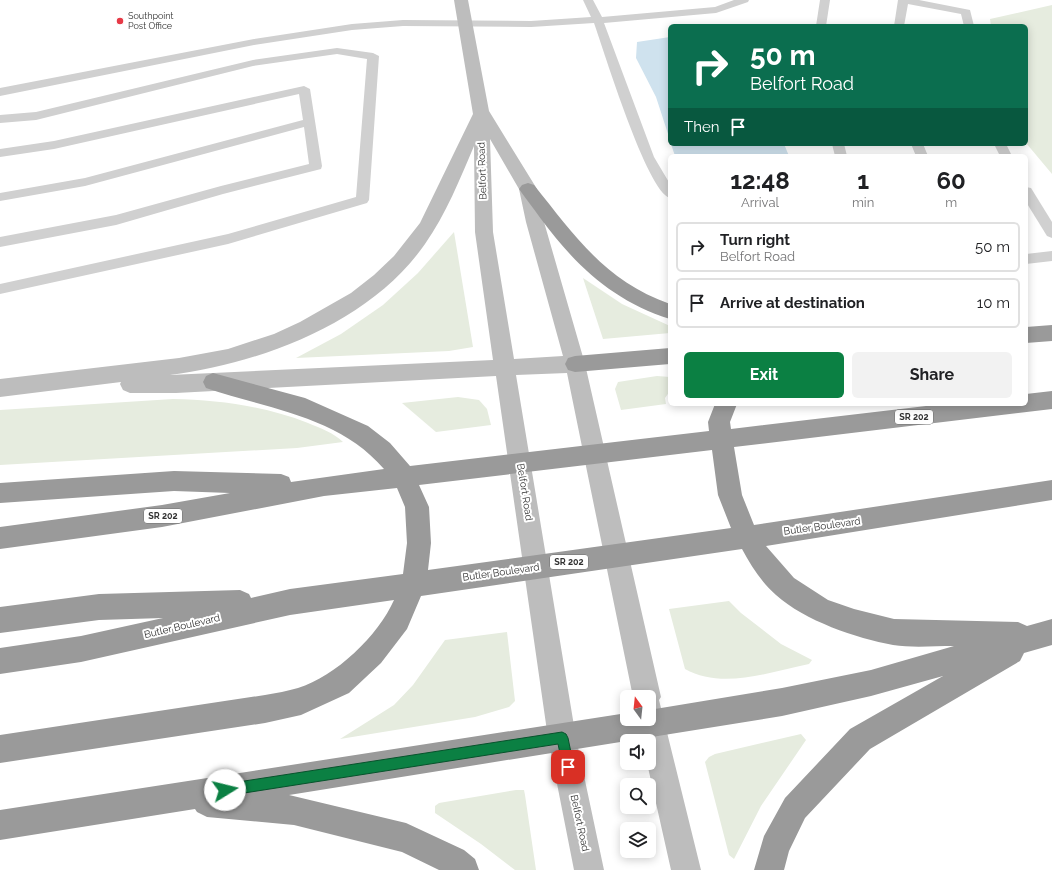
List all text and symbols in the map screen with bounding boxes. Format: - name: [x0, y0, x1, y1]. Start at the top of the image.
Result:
- place label: Southpoint Post Office: [128, 11, 174, 31]
- marker: Southpoint Post Office: [115, 16, 125, 26]
- text: 50 m: [750, 39, 816, 72]
- icon: right: [684, 40, 736, 92]
- text: Belfort Road: [750, 73, 854, 94]
- icon: arrive: [727, 116, 749, 138]
- text: Then: [684, 118, 719, 136]
- street label: Belfort Road: [475, 142, 489, 200]
- text: 12:48: [730, 166, 790, 195]
- text: 1: [857, 166, 869, 195]
- text: 60: [936, 166, 966, 195]
- text: Arrival: [741, 195, 779, 210]
- text: min: [852, 195, 874, 210]
- text: m: [945, 195, 957, 210]
- text: Turn right: [720, 231, 790, 249]
- icon: right: [686, 236, 708, 258]
- text: 50 m: [975, 238, 1010, 256]
- text: Belfort Road: [720, 249, 795, 264]
- icon: arrive: [686, 292, 708, 314]
- text: Arrive at destination: [720, 294, 865, 312]
- text: 10 m: [977, 294, 1010, 312]
- button: Exit: [684, 352, 844, 398]
- button: Share: [852, 352, 1012, 398]
- road number: SR 202: [895, 410, 933, 424]
- street label: Belfort Road: [515, 463, 535, 521]
- road number: SR 202: [144, 509, 182, 523]
- street label: Butler Boulevard: [783, 515, 861, 537]
- road number: SR 202: [550, 555, 588, 569]
- street label: Butler Boulevard: [462, 561, 540, 583]
- street label: Butler Boulevard: [143, 612, 221, 640]
- north arrow: [620, 690, 656, 726]
- map controls: [620, 690, 656, 858]
- button: sound: [620, 734, 656, 770]
- pin: [551, 750, 585, 784]
- icon: arrive: [557, 756, 579, 778]
- position arrow: [204, 769, 246, 811]
- button: search: [620, 778, 656, 814]
- street label: Belfort Road: [569, 794, 591, 852]
- button: layers: [620, 822, 656, 858]

